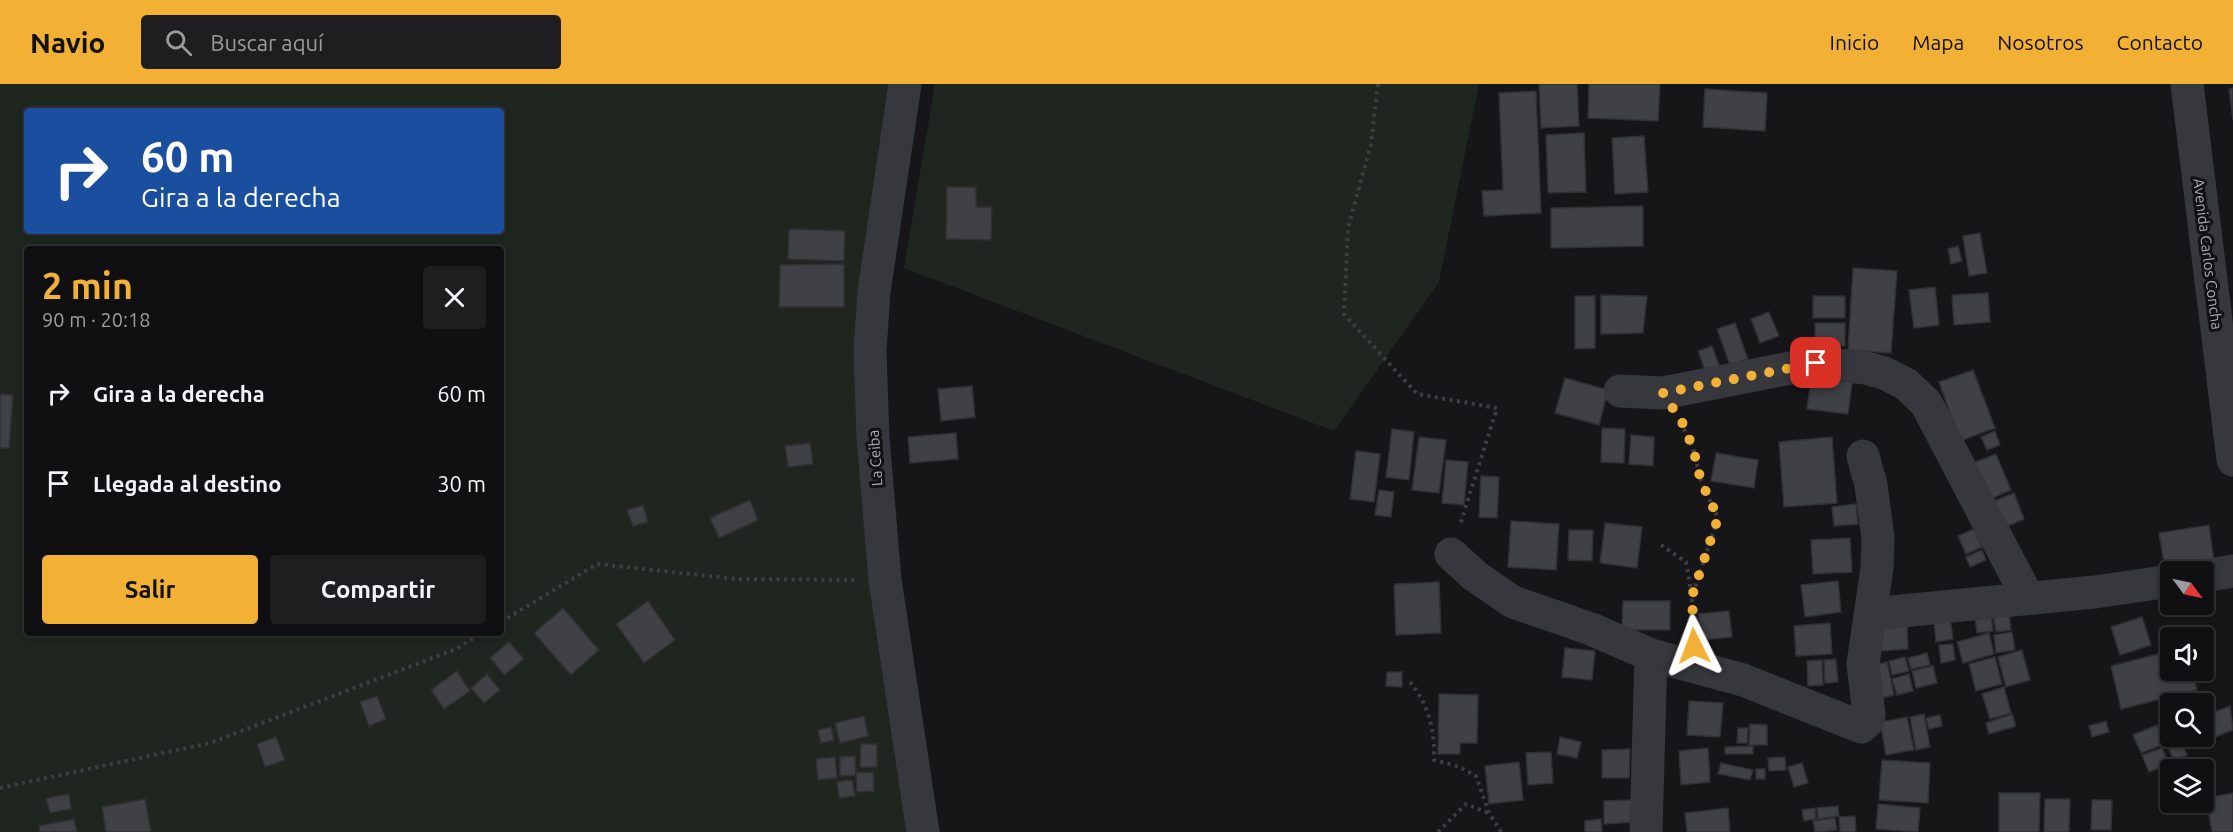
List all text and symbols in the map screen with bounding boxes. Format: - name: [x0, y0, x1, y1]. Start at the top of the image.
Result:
- search box: [141, 15, 561, 69]
- icon: search: [162, 26, 195, 59]
- text: Navio: [30, 27, 105, 58]
- text: Buscar aquí: [210, 30, 323, 55]
- text: Inicio: [1830, 30, 1879, 54]
- text: Mapa: [1912, 30, 1964, 54]
- text: Nosotros: [1997, 30, 2084, 54]
- text: Contacto: [2117, 30, 2203, 54]
- icon: right: [42, 132, 120, 210]
- text: 60 m: [141, 133, 235, 180]
- street label: Avenida Carlos Concha: [2190, 177, 2226, 331]
- text: Gira a la derecha: [141, 182, 341, 212]
- text: 2 min: [42, 265, 133, 306]
- button: close: [423, 266, 486, 329]
- text: 90 m · 20:18: [42, 308, 151, 331]
- pin: [1790, 337, 1841, 388]
- icon: arrive: [1799, 346, 1832, 379]
- icon: right: [42, 377, 75, 410]
- text: Gira a la derecha: [93, 381, 265, 406]
- text: 60 m: [437, 381, 486, 406]
- street label: La Ceiba: [865, 429, 885, 487]
- icon: arrive: [42, 467, 75, 500]
- text: Llegada al destino: [93, 471, 281, 496]
- text: 30 m: [437, 471, 486, 496]
- button: Salir: [42, 555, 258, 624]
- button: Compartir: [270, 555, 486, 624]
- north arrow: [2160, 561, 2214, 615]
- map controls: [2160, 561, 2214, 813]
- position arrow: [1662, 614, 1726, 678]
- button: sound: [2160, 627, 2214, 681]
- button: search: [2160, 693, 2214, 747]
- button: layers: [2160, 759, 2214, 813]

